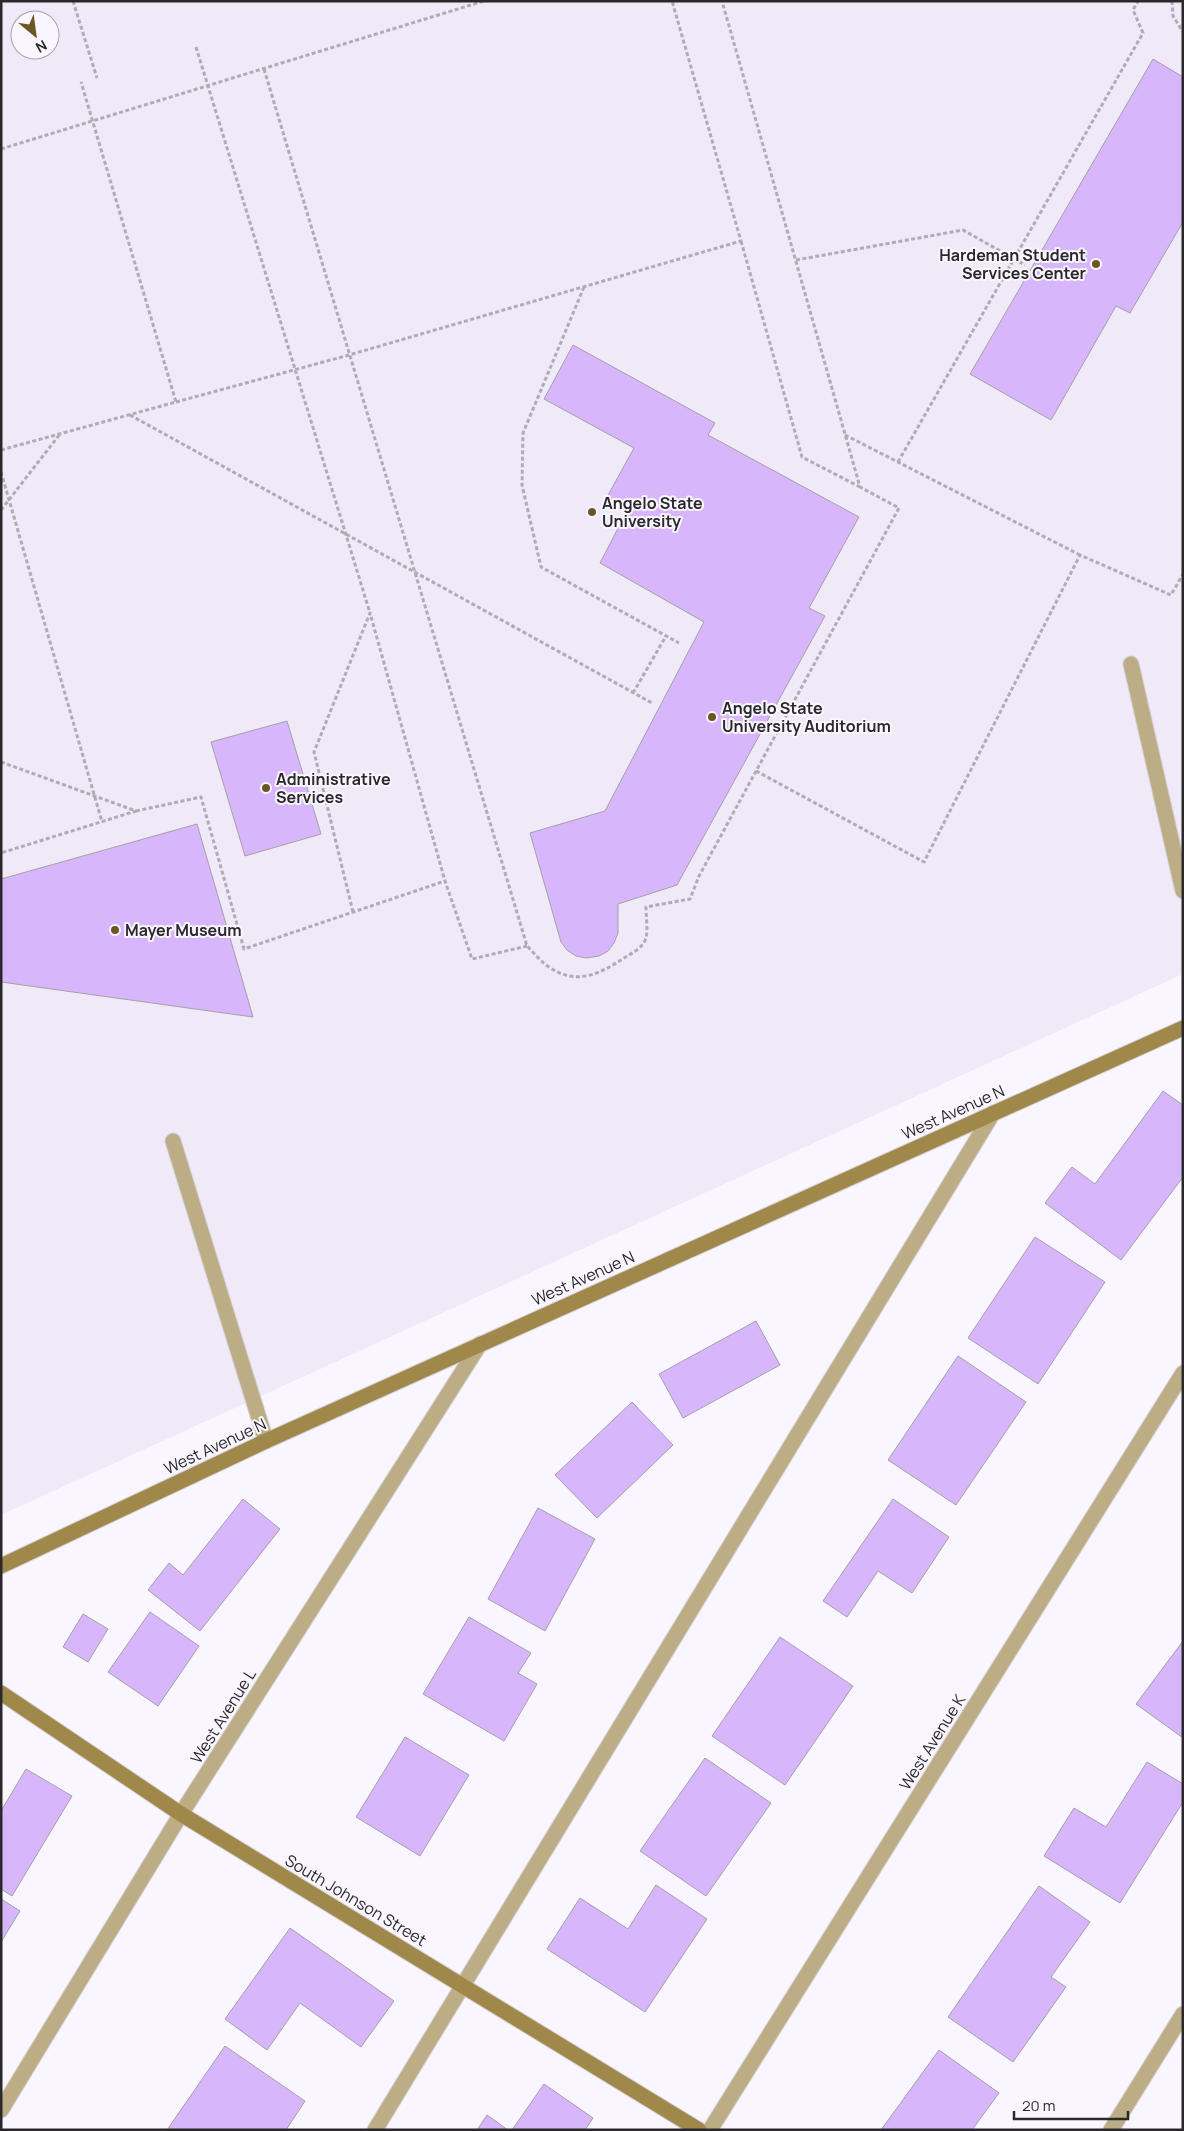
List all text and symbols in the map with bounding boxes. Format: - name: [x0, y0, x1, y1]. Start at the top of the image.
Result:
- north arrow: [10, 10, 60, 60]
- text: N: [33, 36, 51, 58]
- place label: Hardeman Student Services Center: [939, 244, 1086, 284]
- marker: Hardeman Student Services Center: [1090, 258, 1102, 270]
- place label: Angelo State University: [602, 492, 703, 532]
- marker: Angelo State University: [586, 506, 598, 518]
- place label: Angelo State University Auditorium: [722, 697, 891, 737]
- marker: Angelo State University Auditorium: [706, 711, 718, 723]
- place label: Administrative Services: [276, 768, 391, 808]
- marker: Administrative Services: [260, 782, 272, 794]
- place label: Mayer Museum: [125, 919, 242, 941]
- marker: Mayer Museum: [109, 924, 121, 936]
- street label: West Avenue N: [898, 1080, 1008, 1144]
- street label: West Avenue N: [528, 1246, 638, 1310]
- street label: West Avenue N: [160, 1413, 270, 1479]
- street label: West Avenue L: [185, 1665, 261, 1767]
- street label: West Avenue K: [894, 1690, 970, 1794]
- street label: South Johnson Street: [281, 1849, 431, 1951]
- scale bar: [1014, 2088, 1128, 2120]
- text: 20 m: [1022, 2095, 1055, 2116]

